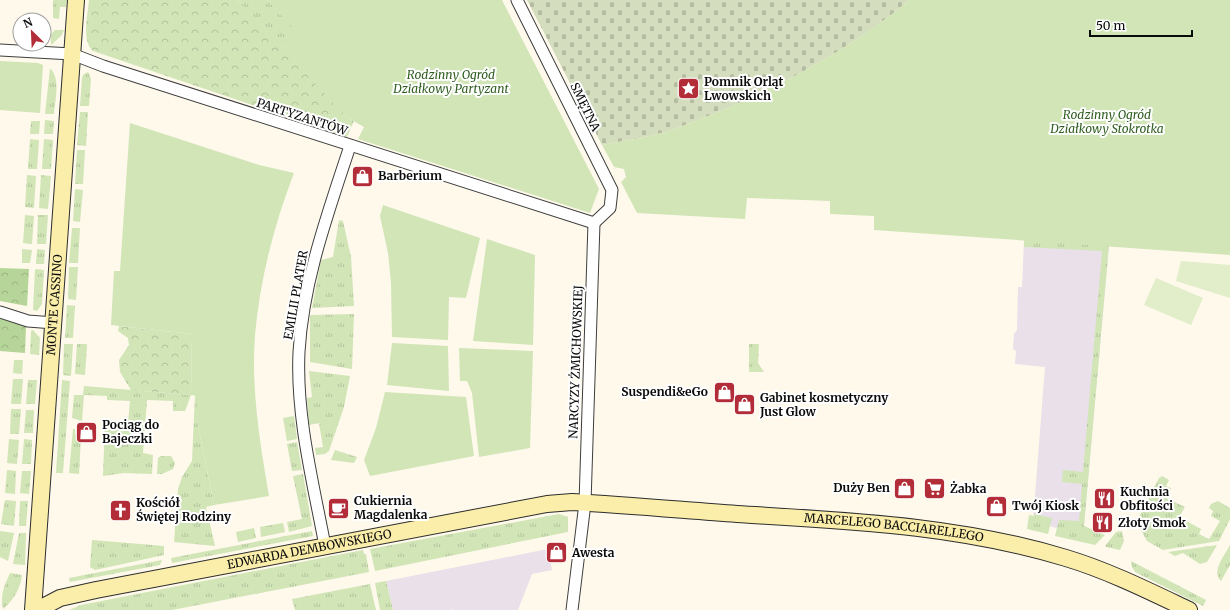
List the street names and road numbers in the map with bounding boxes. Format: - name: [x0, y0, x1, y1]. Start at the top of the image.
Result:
- street label: SMĘTNA: [567, 80, 604, 134]
- street label: PARTYZANTÓW: [255, 95, 350, 139]
- street label: EMILII PLATER: [280, 248, 311, 341]
- street label: MONTE CASSINO: [43, 253, 65, 356]
- street label: NARCYZY ŻMICHOWSKIEJ: [565, 284, 586, 439]
- street label: MARCELEGO BACCIARELLEGO: [804, 510, 985, 545]
- street label: EDWARDA DEMBOWSKIEGO: [226, 526, 393, 572]

